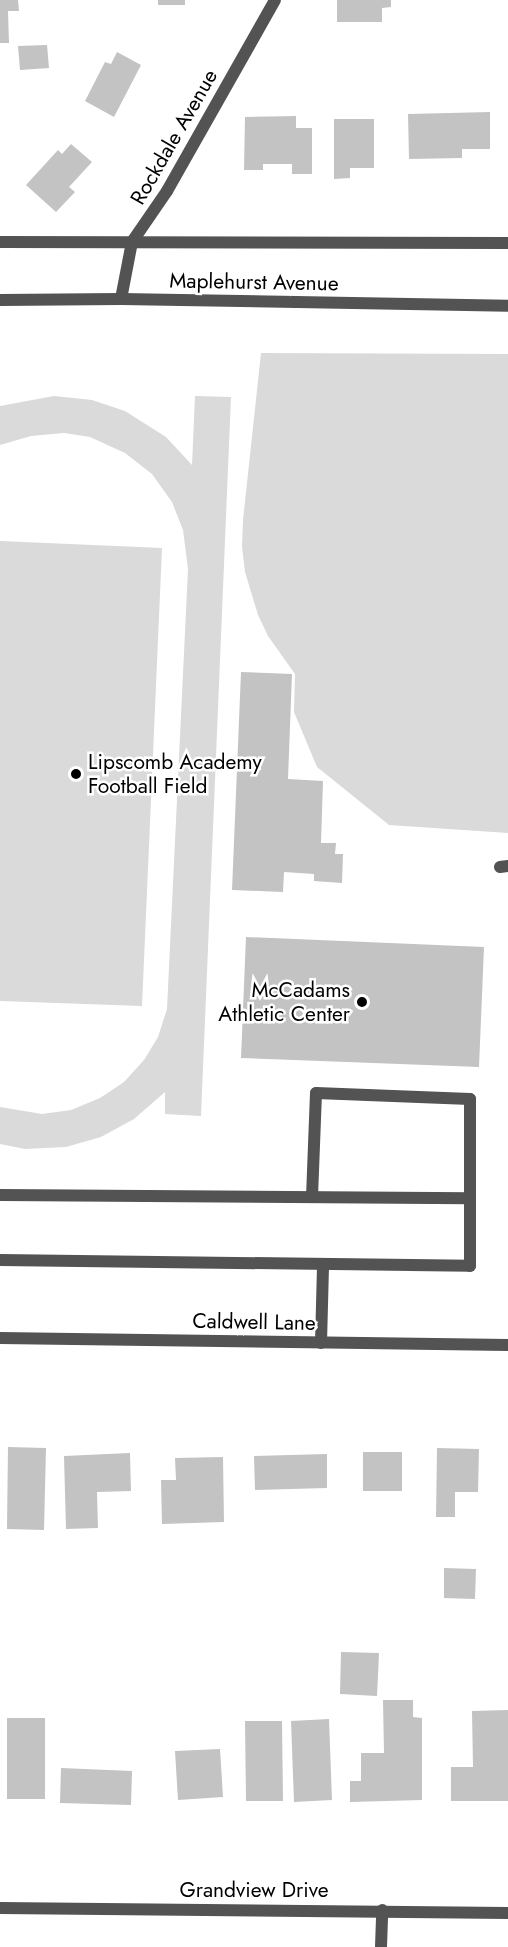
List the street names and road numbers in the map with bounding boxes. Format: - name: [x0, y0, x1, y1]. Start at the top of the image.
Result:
- street label: Rockdale Avenue: [125, 65, 223, 209]
- street label: Maplehurst Avenue: [169, 268, 339, 296]
- street label: Caldwell Lane: [192, 1308, 316, 1336]
- street label: Grandview Drive: [179, 1877, 329, 1903]

